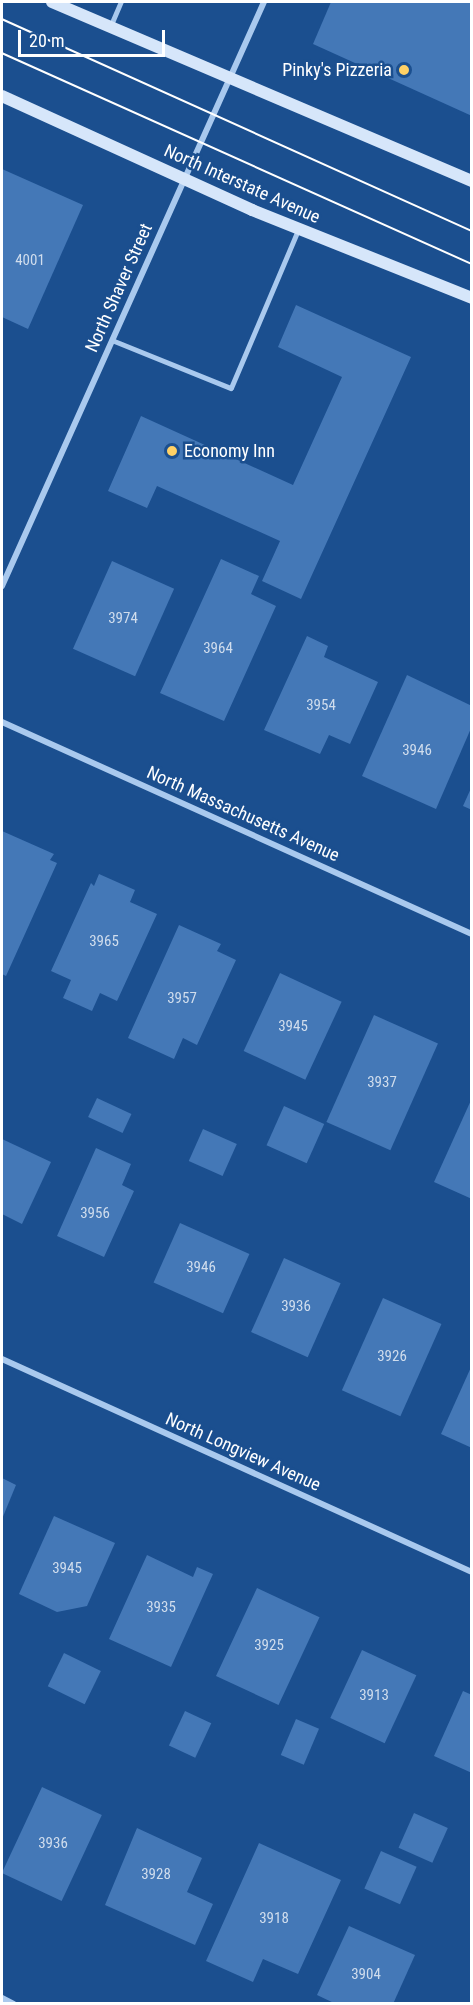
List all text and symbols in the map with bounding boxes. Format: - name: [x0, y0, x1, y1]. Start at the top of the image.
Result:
- scale bar: [21, 18, 168, 56]
- text: 20 m: [29, 30, 64, 51]
- place label: Pinky's Pizzeria: [282, 59, 392, 81]
- marker: Pinky's Pizzeria: [397, 63, 411, 77]
- street label: North Interstate Avenue: [161, 140, 323, 228]
- street label: North Shaver Street: [81, 220, 157, 356]
- house number: 4001: [15, 252, 45, 270]
- place label: Economy Inn: [184, 440, 275, 462]
- marker: Economy Inn: [165, 444, 179, 458]
- house number: 3974: [108, 610, 138, 628]
- house number: 3964: [203, 640, 233, 658]
- house number: 3954: [306, 697, 336, 715]
- house number: 3946: [402, 742, 432, 760]
- street label: North Massachusetts Avenue: [143, 762, 343, 866]
- house number: 3965: [89, 933, 119, 951]
- house number: 3957: [167, 990, 197, 1008]
- house number: 3945: [278, 1018, 308, 1036]
- house number: 3937: [367, 1074, 397, 1092]
- house number: 3956: [80, 1205, 110, 1223]
- house number: 3946: [186, 1259, 216, 1277]
- house number: 3936: [281, 1298, 311, 1316]
- house number: 3926: [377, 1348, 407, 1366]
- street label: North Longview Avenue: [162, 1408, 324, 1496]
- house number: 3945: [52, 1560, 82, 1578]
- house number: 3935: [146, 1599, 176, 1617]
- house number: 3925: [254, 1637, 284, 1655]
- house number: 3913: [359, 1687, 389, 1705]
- house number: 3936: [38, 1835, 68, 1853]
- house number: 3928: [141, 1866, 171, 1884]
- house number: 3918: [259, 1910, 289, 1928]
- house number: 3904: [351, 1966, 381, 1984]

